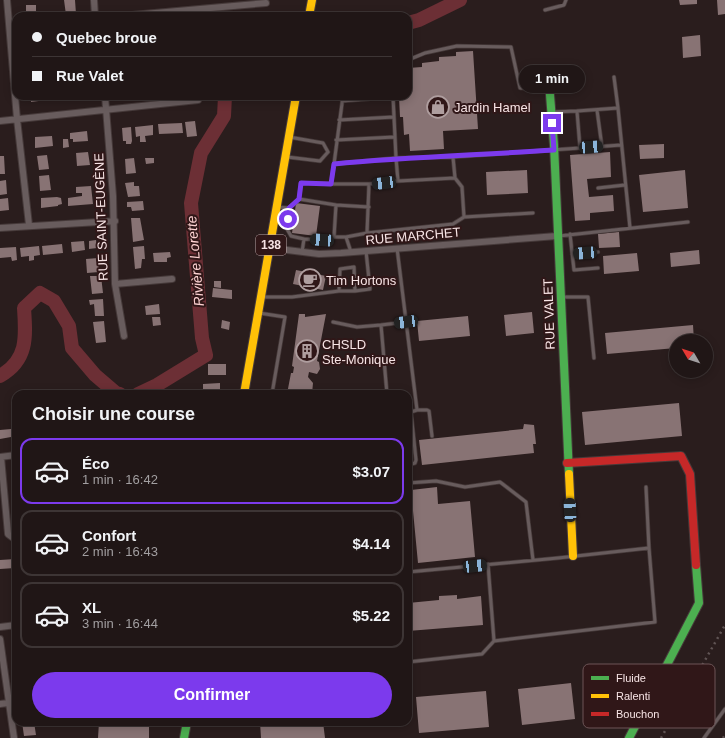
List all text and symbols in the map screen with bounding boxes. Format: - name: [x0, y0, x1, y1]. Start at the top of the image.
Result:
- text: Quebec broue: [56, 29, 157, 46]
- callout: 1 min: [519, 65, 585, 93]
- text: Rue Valet: [56, 67, 124, 84]
- text: 1 min: [535, 71, 569, 86]
- shop icon: Jardin Hamel: [425, 94, 451, 120]
- place label: Jardin Hamel: [454, 100, 531, 115]
- route end: [543, 114, 561, 132]
- car: [579, 140, 603, 154]
- street label: RUE SAINT-EUGÈNE: [91, 153, 111, 281]
- car: [371, 176, 397, 190]
- route start: [279, 210, 297, 228]
- water label: Rivière Lorette: [183, 215, 207, 307]
- street label: RUE MARCHET: [365, 224, 461, 248]
- car: [310, 233, 334, 247]
- road number: 138: [256, 235, 286, 255]
- car: [573, 246, 597, 260]
- cafe icon: Tim Hortons: [297, 267, 323, 293]
- place label: Tim Hortons: [326, 273, 397, 288]
- street label: RUE VALET: [540, 278, 558, 350]
- car: [393, 315, 419, 329]
- north arrow: [669, 334, 713, 378]
- map controls: [669, 334, 713, 378]
- place label: CHSLD Ste-Monique: [322, 337, 396, 367]
- building icon: CHSLD Ste-Monique: [294, 338, 320, 364]
- text: Choisir une course: [32, 404, 195, 424]
- icon: car: [34, 453, 70, 489]
- text: Éco: [82, 455, 110, 472]
- text: $3.07: [352, 463, 390, 480]
- text: 1 min · 16:42: [82, 472, 158, 487]
- car: [563, 498, 577, 522]
- icon: car: [34, 525, 70, 561]
- text: Confort: [82, 527, 136, 544]
- text: $4.14: [352, 535, 390, 552]
- text: 2 min · 16:43: [82, 544, 158, 559]
- car: [462, 559, 488, 573]
- icon: car: [34, 597, 70, 633]
- text: XL: [82, 599, 101, 616]
- text: $5.22: [352, 607, 390, 624]
- text: 3 min · 16:44: [82, 616, 158, 631]
- legend: [583, 664, 715, 728]
- button: Confirmer: [32, 672, 392, 718]
- text: Fluide: [616, 672, 646, 684]
- text: Ralenti: [616, 690, 650, 702]
- text: Bouchon: [616, 708, 659, 720]

